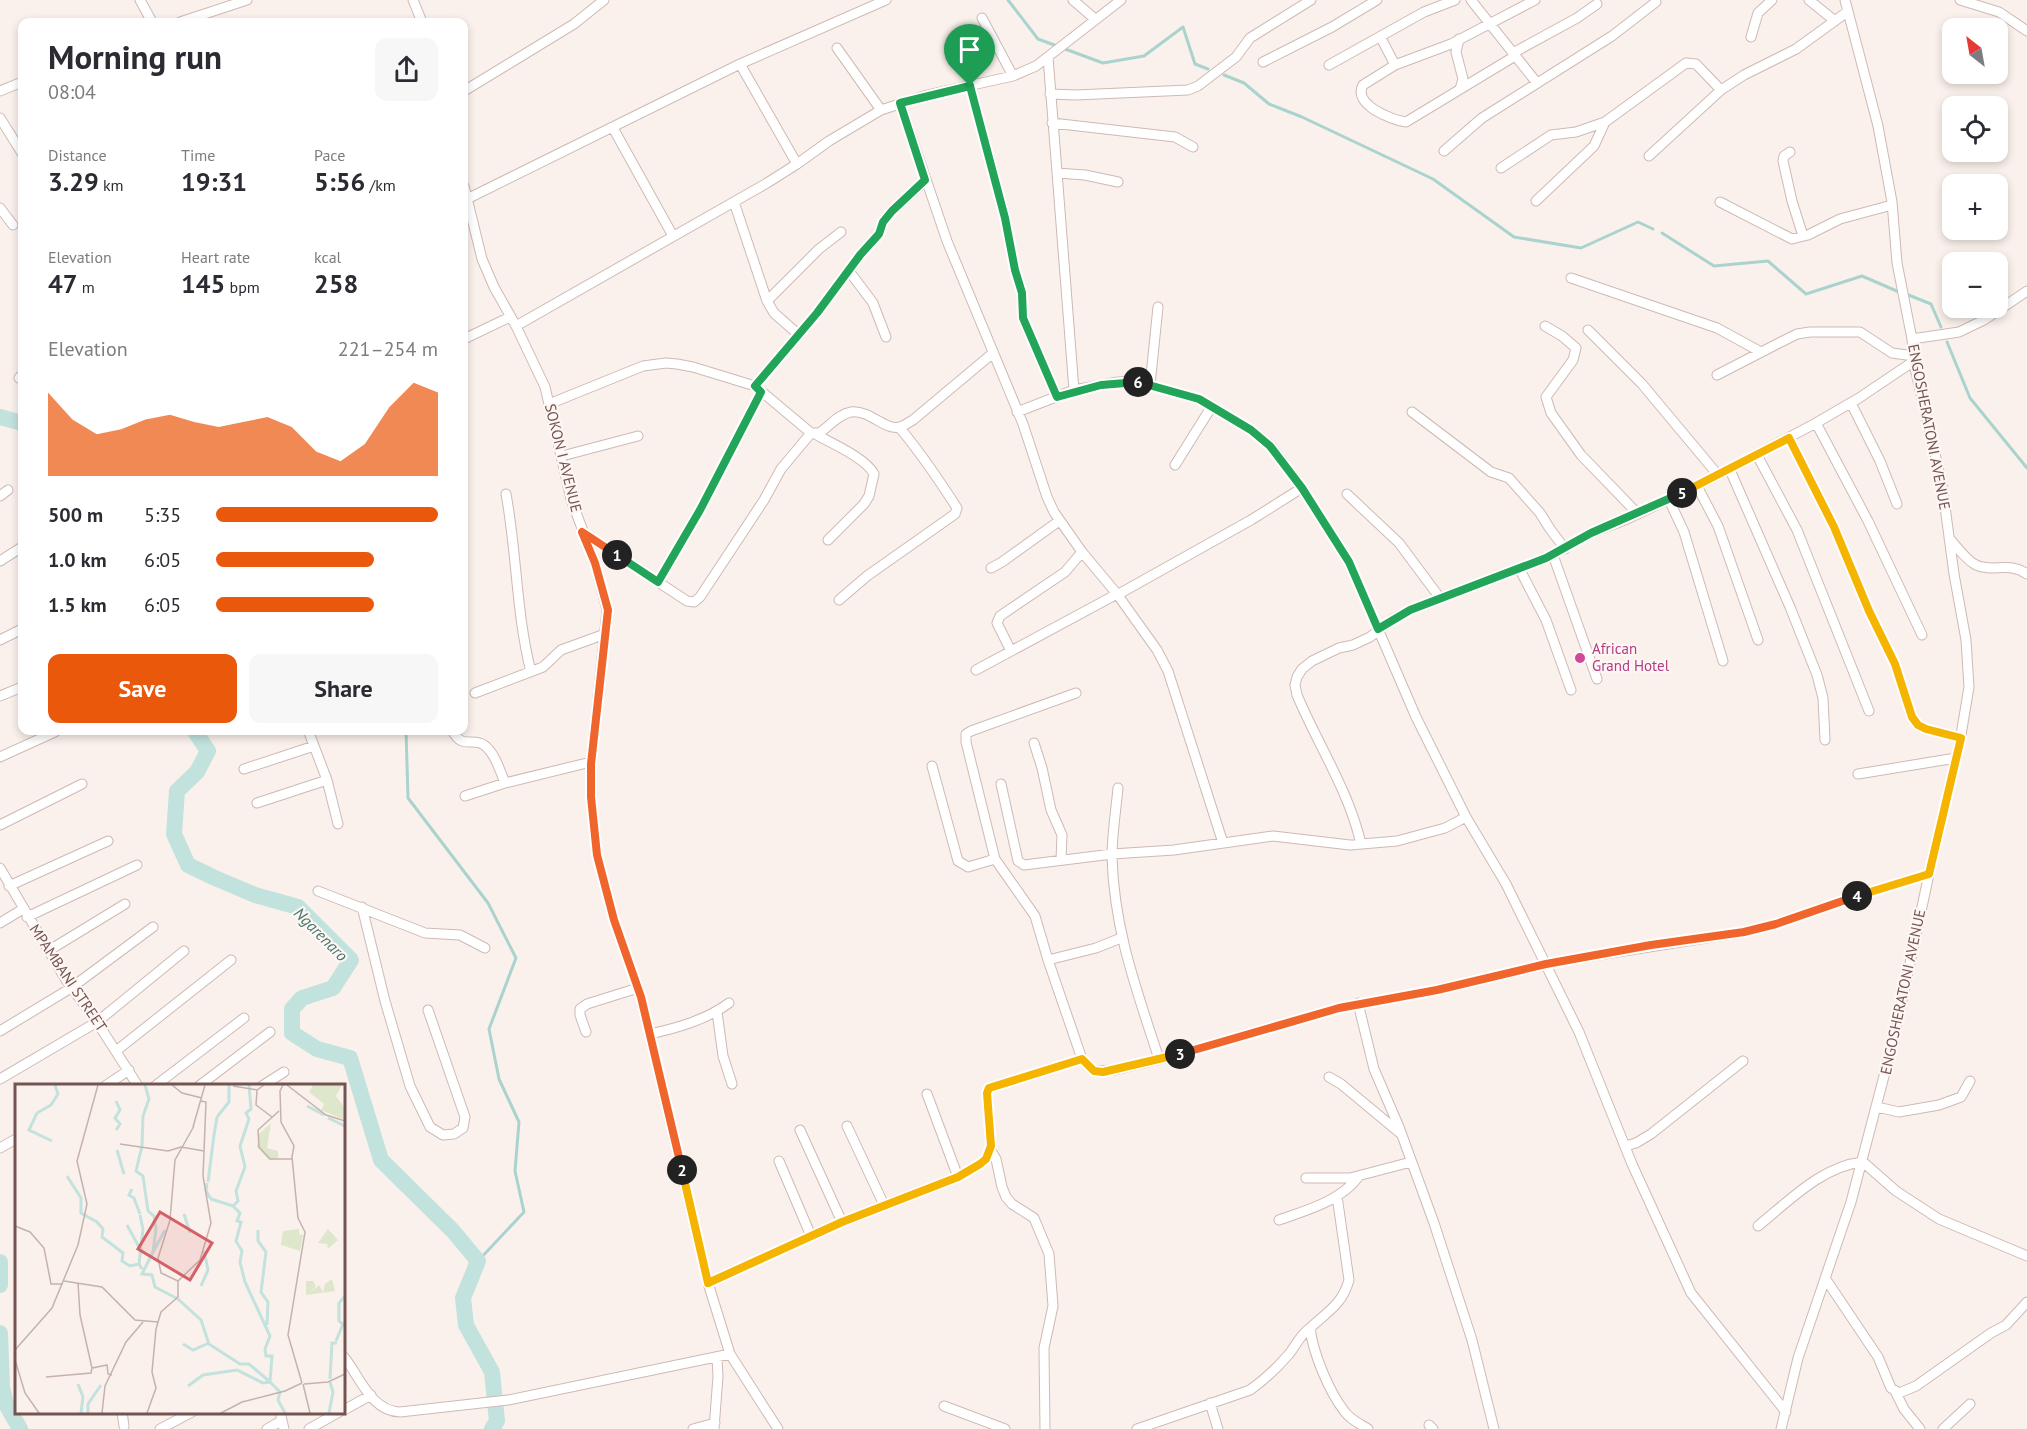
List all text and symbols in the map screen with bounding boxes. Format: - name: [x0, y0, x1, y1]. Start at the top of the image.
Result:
- north arrow: [1942, 18, 2008, 84]
- map controls: [1942, 18, 2008, 318]
- pin: [944, 24, 995, 86]
- icon: arrive: [953, 33, 986, 66]
- text: Morning run: [48, 35, 222, 78]
- button: share: [375, 38, 438, 101]
- text: 08:04: [48, 79, 96, 105]
- button: locate: [1942, 96, 2008, 162]
- text: Distance: [48, 145, 107, 165]
- text: Time: [181, 145, 215, 165]
- text: Pace: [314, 145, 345, 165]
- text: 3.29: [48, 165, 99, 198]
- text: 19:31: [181, 165, 247, 198]
- text: 5:56: [314, 165, 365, 198]
- button: +: [1942, 174, 2008, 240]
- text: km: [99, 175, 124, 195]
- text: /km: [365, 175, 396, 195]
- text: Elevation: [48, 247, 112, 267]
- text: Heart rate: [181, 247, 250, 267]
- text: kcal: [314, 247, 341, 267]
- button: −: [1942, 252, 2008, 318]
- text: 47: [48, 267, 77, 300]
- text: 145: [181, 267, 225, 300]
- text: 258: [314, 267, 358, 300]
- text: m: [77, 277, 95, 297]
- text: bpm: [225, 277, 260, 297]
- text: Elevation: [48, 336, 128, 362]
- text: 221–254 m: [338, 336, 438, 362]
- street label: ENGOSHERATONI AVENUE: [1904, 342, 1955, 511]
- pin: 6: [1123, 367, 1153, 397]
- text: 6: [1133, 372, 1143, 392]
- street label: SOKON I AVENUE: [541, 402, 586, 514]
- pin: 5: [1667, 478, 1697, 508]
- text: 5: [1677, 483, 1687, 503]
- text: 500 m: [48, 502, 103, 528]
- text: 5:35: [144, 502, 181, 528]
- pin: 1: [602, 540, 632, 570]
- text: 1: [612, 545, 622, 565]
- text: 1.0 km: [48, 547, 107, 573]
- text: 6:05: [144, 547, 181, 573]
- text: 1.5 km: [48, 592, 107, 618]
- text: 6:05: [144, 592, 181, 618]
- place label: African Grand Hotel: [1592, 639, 1670, 675]
- marker: African Grand Hotel: [1573, 651, 1587, 665]
- button: Save: [48, 654, 237, 723]
- button: Share: [249, 654, 438, 723]
- pin: 4: [1842, 881, 1872, 911]
- text: 4: [1852, 886, 1862, 906]
- water label: Ngarenaro: [290, 903, 352, 965]
- street label: ENGOSHERATONI AVENUE: [1876, 908, 1929, 1076]
- street label: MPAMBANI STREET: [25, 920, 112, 1036]
- pin: 3: [1165, 1039, 1195, 1069]
- text: 3: [1175, 1044, 1185, 1064]
- inset map: [15, 1084, 345, 1414]
- pin: 2: [667, 1155, 697, 1185]
- text: 2: [677, 1160, 687, 1180]

